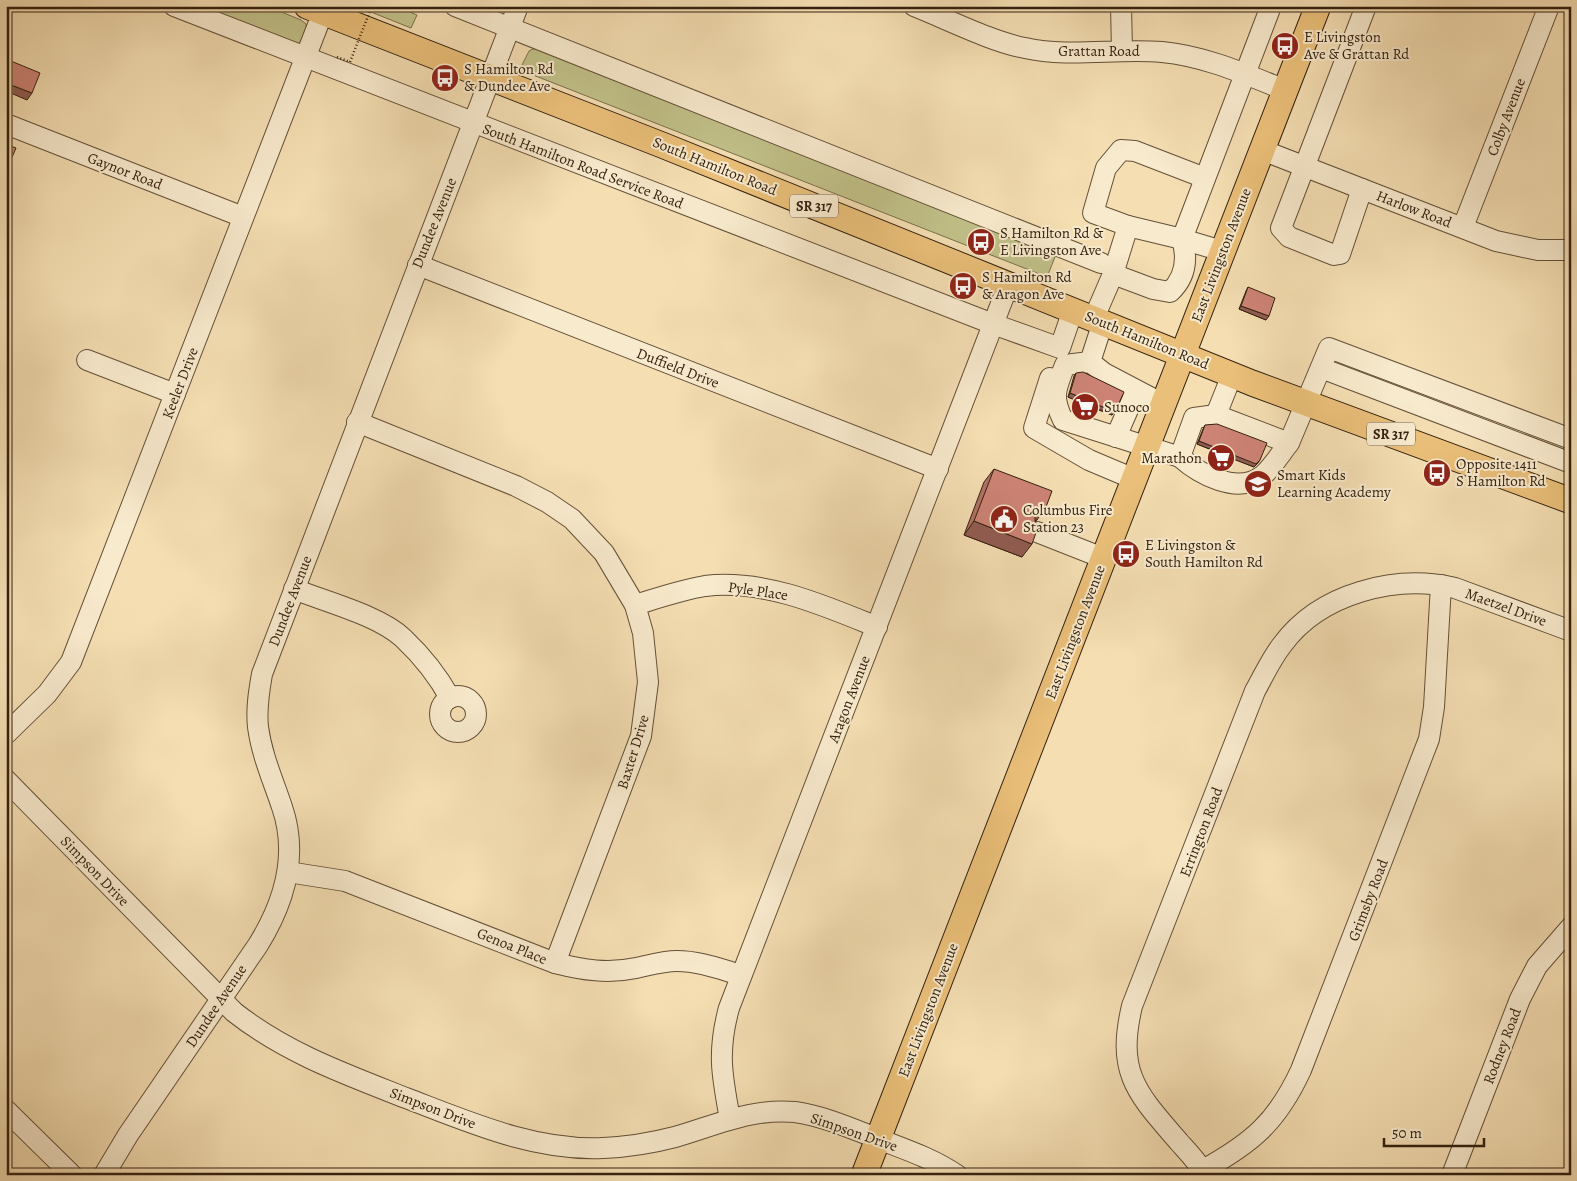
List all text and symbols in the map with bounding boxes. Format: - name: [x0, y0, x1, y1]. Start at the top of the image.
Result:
- place label: E Livingston Ave & Grattan Rd: [1303, 27, 1410, 64]
- bus stop icon: E Livingston Ave & Grattan Rd: [1270, 31, 1300, 61]
- street label: Grattan Road: [1058, 41, 1141, 61]
- place label: S Hamilton Rd & Dundee Ave: [464, 59, 555, 96]
- bus stop icon: S Hamilton Rd & Dundee Ave: [430, 63, 460, 93]
- street label: Colby Avenue: [1482, 75, 1530, 159]
- street label: South Hamilton Road Service Road: [480, 118, 687, 214]
- street label: South Hamilton Road: [650, 132, 781, 200]
- street label: Gaynor Road: [85, 148, 166, 195]
- street label: Dundee Avenue: [407, 174, 461, 271]
- street label: East Livingston Avenue: [1186, 185, 1256, 325]
- street label: Harlow Road: [1373, 185, 1456, 233]
- road number: SR 317: [790, 195, 838, 218]
- place label: S Hamilton Rd & E Livingston Ave: [1000, 223, 1104, 260]
- bus stop icon: S Hamilton Rd & E Livingston Ave: [966, 227, 996, 257]
- place label: S Hamilton Rd & Aragon Ave: [982, 267, 1073, 304]
- bus stop icon: S Hamilton Rd & Aragon Ave: [948, 271, 978, 301]
- street label: South Hamilton Road: [1082, 306, 1213, 374]
- street label: Duffield Drive: [634, 343, 722, 393]
- street label: Keeler Drive: [157, 344, 203, 422]
- supermarket icon: Sunoco: [1070, 392, 1100, 422]
- place label: Sunoco: [1104, 397, 1149, 417]
- road number: SR 317: [1367, 422, 1415, 446]
- supermarket icon: Marathon: [1206, 443, 1236, 473]
- place label: Marathon: [1141, 448, 1202, 468]
- place label: Opposite 1411 S Hamilton Rd: [1456, 454, 1547, 491]
- bus stop icon: Opposite 1411 S Hamilton Rd: [1422, 458, 1452, 488]
- place label: Smart Kids Learning Academy: [1277, 465, 1391, 502]
- school or university icon: Smart Kids Learning Academy: [1243, 469, 1273, 499]
- place label: Columbus Fire Station 23: [1023, 500, 1113, 537]
- public building icon: Columbus Fire Station 23: [989, 504, 1019, 534]
- place label: E Livingston & South Hamilton Rd: [1145, 535, 1264, 572]
- bus stop icon: E Livingston & South Hamilton Rd: [1111, 539, 1141, 569]
- street label: Dundee Avenue: [263, 552, 317, 649]
- street label: East Livingston Avenue: [1040, 562, 1110, 702]
- street label: Pyle Place: [727, 577, 789, 605]
- street label: Maetzel Drive: [1463, 583, 1550, 631]
- street label: Aragon Avenue: [823, 652, 875, 746]
- street label: Baxter Drive: [612, 712, 654, 792]
- street label: Errington Road: [1175, 783, 1228, 880]
- street label: Simpson Drive: [56, 831, 134, 911]
- street label: Grimsby Road: [1343, 855, 1393, 944]
- street label: Genoa Place: [474, 923, 550, 969]
- street label: East Livingston Avenue: [893, 940, 963, 1080]
- street label: Dundee Avenue: [181, 960, 251, 1051]
- street label: Rodney Road: [1478, 1004, 1526, 1087]
- street label: Simpson Drive: [387, 1082, 479, 1134]
- street label: Simpson Drive: [808, 1108, 900, 1156]
- scale bar: [1384, 1116, 1484, 1148]
- text: 50 m: [1392, 1123, 1422, 1143]

